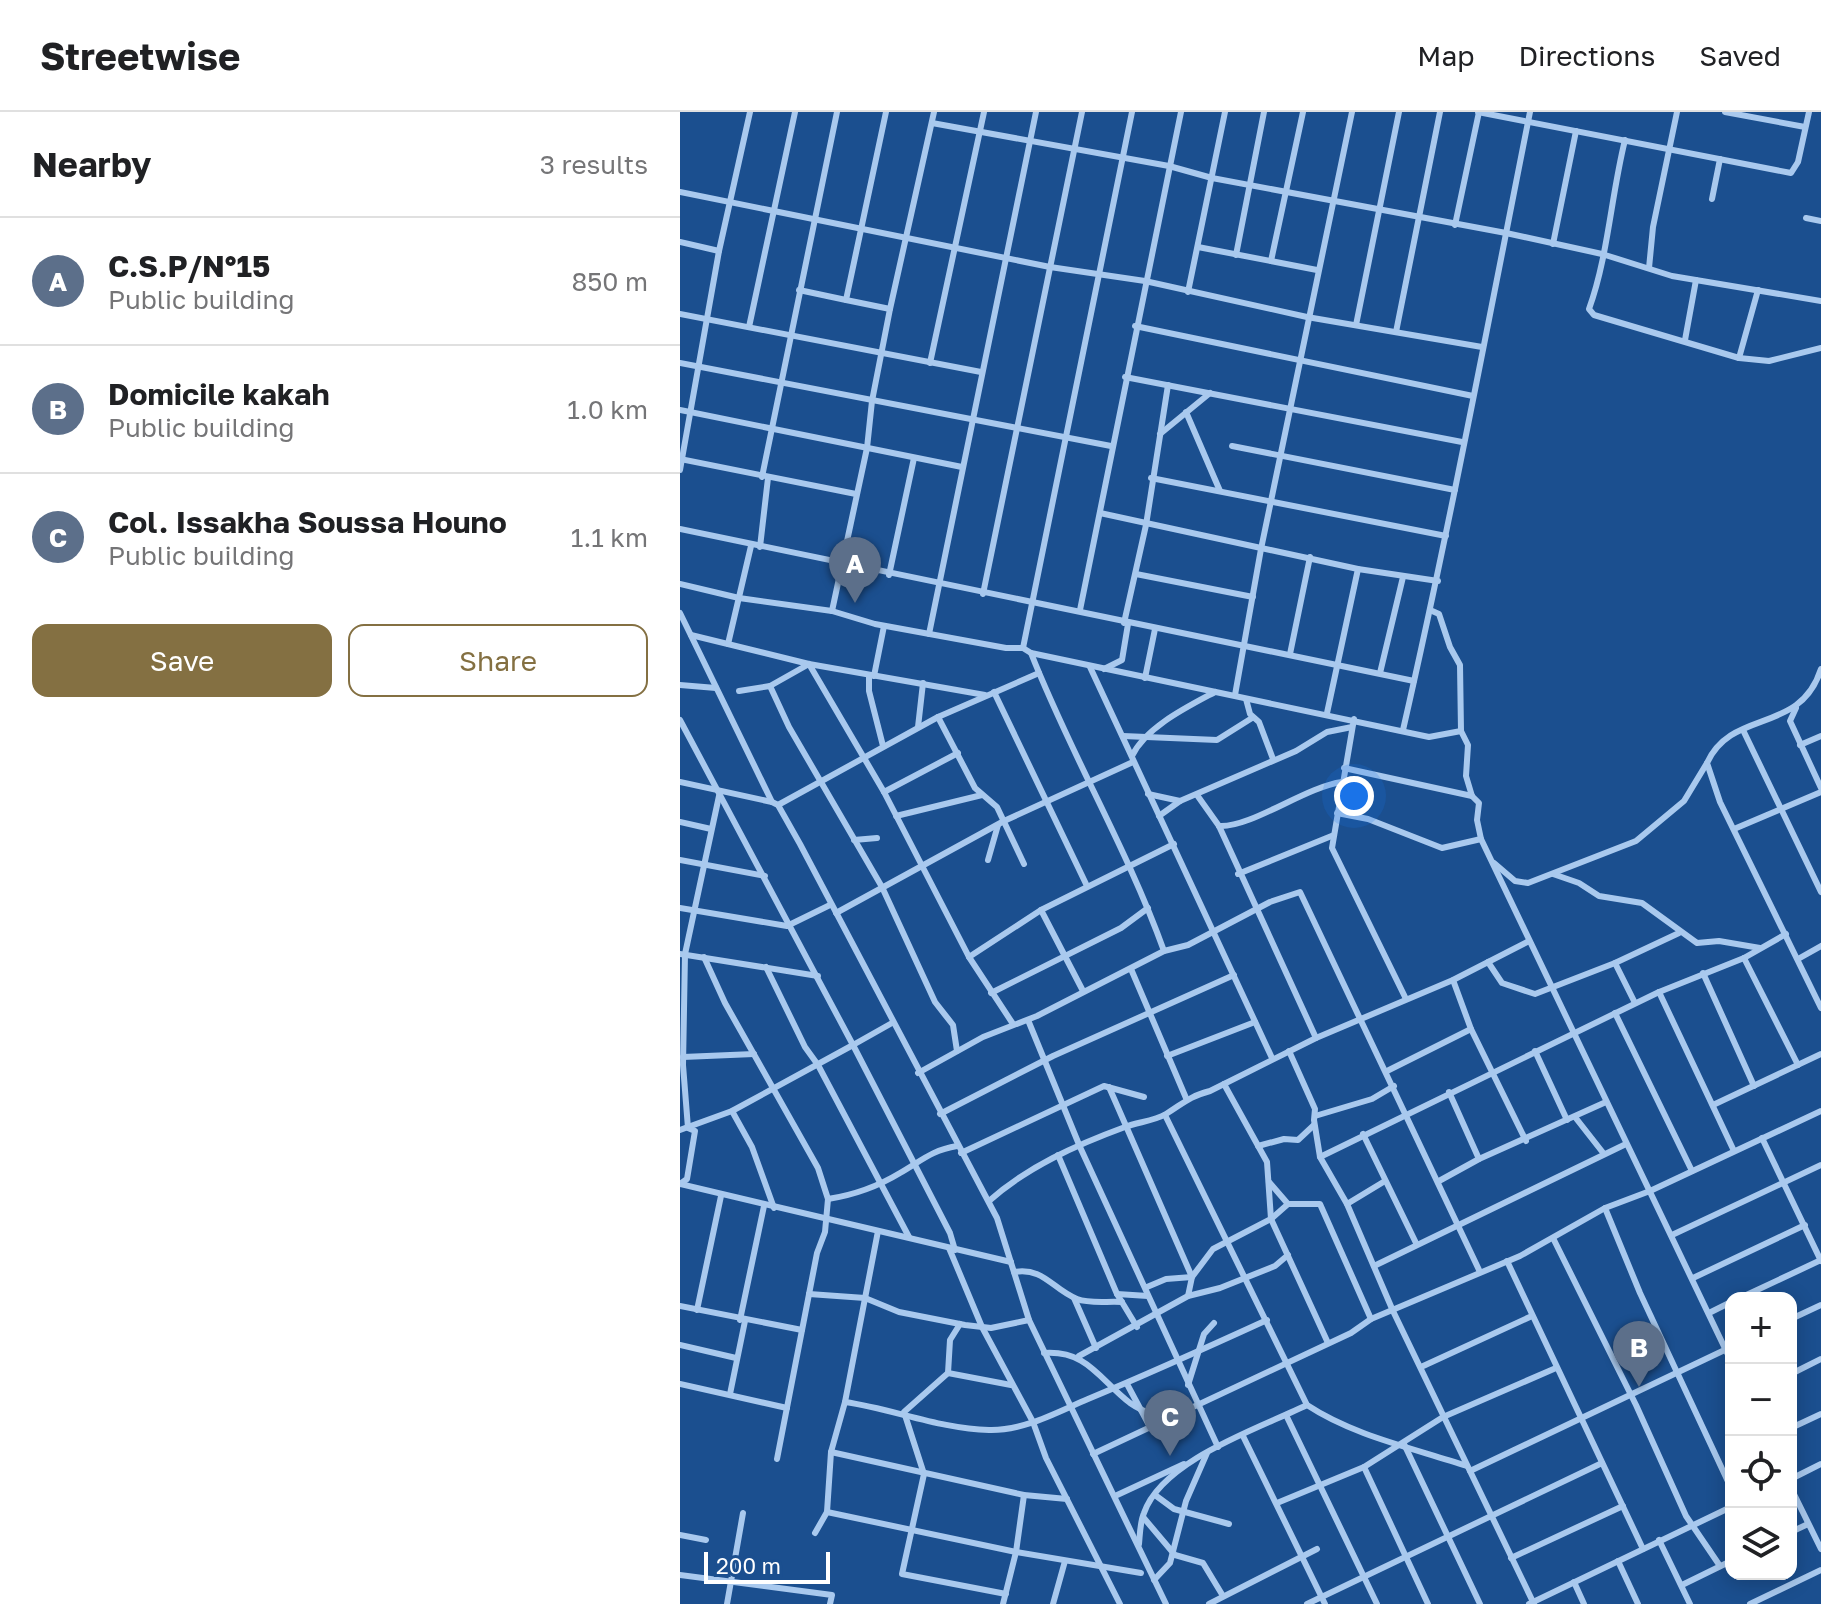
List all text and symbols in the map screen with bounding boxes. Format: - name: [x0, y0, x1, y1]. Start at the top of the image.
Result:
- text: Streetwise: [40, 33, 240, 78]
- text: Map: [1417, 39, 1474, 72]
- text: Directions: [1518, 39, 1655, 72]
- text: Saved: [1699, 39, 1781, 72]
- text: Nearby: [32, 144, 152, 184]
- text: 3 results: [540, 149, 648, 180]
- text: C.S.P/N°15: [108, 248, 270, 284]
- text: A: [49, 266, 67, 297]
- text: 850 m: [571, 266, 648, 297]
- text: Public building: [108, 284, 294, 315]
- text: Domicile kakah: [108, 376, 330, 412]
- text: B: [49, 394, 67, 425]
- text: 1.0 km: [567, 394, 648, 425]
- text: Public building: [108, 412, 294, 443]
- text: Col. Issakha Soussa Houno: [108, 504, 507, 540]
- text: C: [49, 522, 67, 553]
- text: 1.1 km: [571, 522, 648, 553]
- pin: A: [829, 537, 881, 603]
- text: Public building: [108, 540, 294, 571]
- button: Save: [32, 624, 332, 697]
- button: Share: [348, 624, 648, 697]
- your location: [1334, 776, 1374, 816]
- map controls: [1725, 1292, 1797, 1580]
- button: +: [1725, 1292, 1797, 1364]
- pin: B: [1613, 1321, 1665, 1387]
- button: −: [1725, 1364, 1797, 1436]
- pin: C: [1144, 1390, 1196, 1456]
- button: locate: [1725, 1436, 1797, 1508]
- button: layers: [1725, 1508, 1797, 1580]
- scale bar: [704, 1548, 830, 1584]
- text: 200 m: [716, 1552, 781, 1579]

